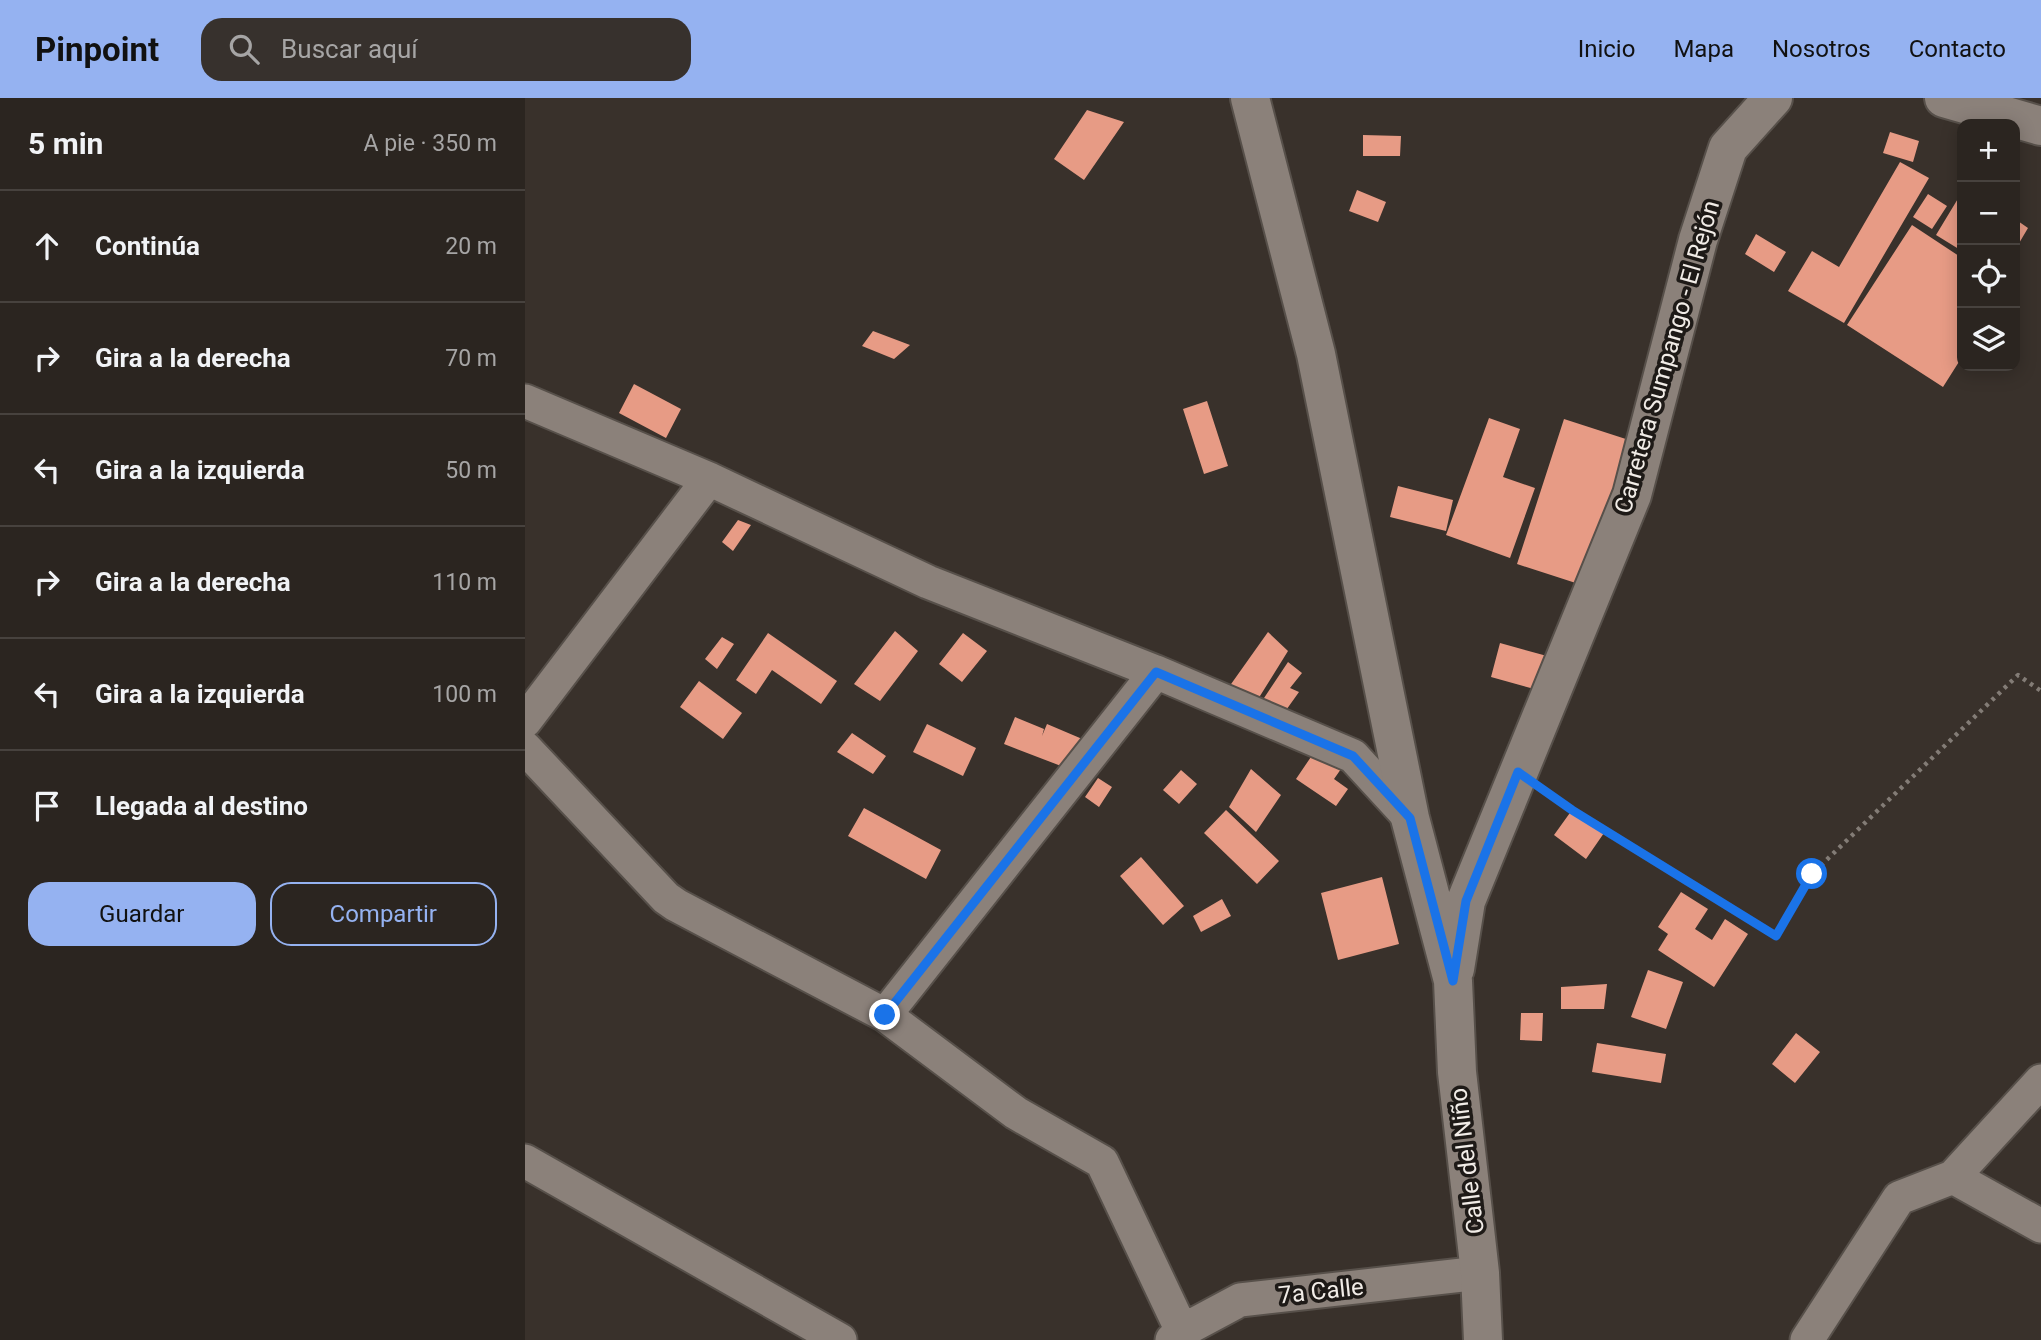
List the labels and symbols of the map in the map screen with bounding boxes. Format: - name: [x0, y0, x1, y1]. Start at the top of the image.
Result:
- street label: Carretera Sumpango - El Rejón: [1609, 197, 1725, 517]
- route start: [1796, 858, 1827, 889]
- route end: [869, 999, 900, 1030]
- street label: Calle del Niño: [1444, 1086, 1490, 1236]
- street label: 7a Calle: [1277, 1273, 1365, 1309]

